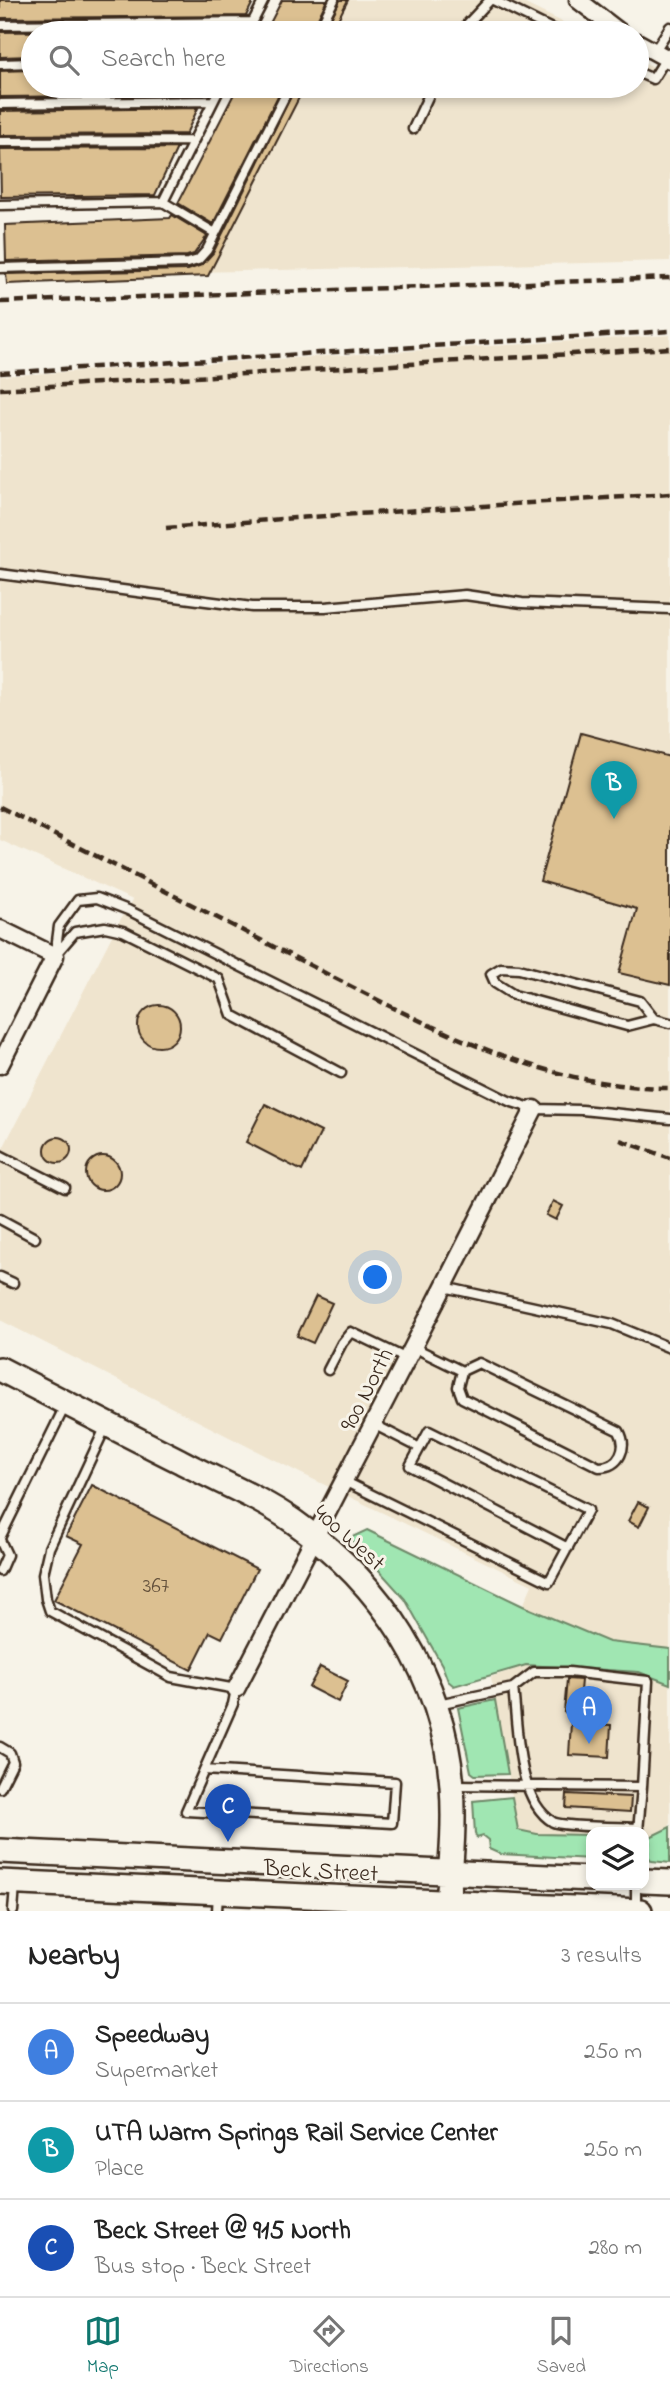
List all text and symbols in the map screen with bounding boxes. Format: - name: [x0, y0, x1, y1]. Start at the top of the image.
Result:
- search box: [21, 21, 649, 98]
- icon: search: [45, 41, 83, 79]
- text: Search here: [101, 41, 226, 79]
- pin: B: [591, 761, 637, 819]
- your location: [358, 1260, 392, 1294]
- street label: 900 North: [332, 1342, 404, 1438]
- street label: 400 West: [305, 1497, 392, 1581]
- house number: 367: [143, 1572, 170, 1602]
- pin: A: [566, 1686, 612, 1744]
- pin: C: [205, 1784, 251, 1842]
- map controls: [586, 1827, 649, 1890]
- button: layers: [586, 1827, 649, 1890]
- street label: Beck Street: [262, 1852, 379, 1893]
- text: Nearby: [28, 1935, 120, 1979]
- text: 3 results: [561, 1940, 642, 1973]
- text: Speedway: [95, 2017, 209, 2055]
- text: A: [44, 2036, 58, 2069]
- text: 250 m: [584, 2036, 642, 2069]
- text: Supermarket: [95, 2055, 218, 2088]
- text: UTA Warm Springs Rail Service Center: [95, 2115, 498, 2153]
- text: B: [43, 2134, 59, 2167]
- text: 250 m: [584, 2134, 642, 2167]
- text: Place: [95, 2153, 144, 2186]
- text: Beck Street @ 915 North: [95, 2213, 351, 2251]
- text: C: [45, 2232, 57, 2265]
- text: 280 m: [588, 2232, 642, 2265]
- text: Bus stop · Beck Street: [95, 2251, 311, 2284]
- tab: Map: [84, 2312, 122, 2381]
- tab: Directions: [290, 2312, 369, 2381]
- tab: Saved: [537, 2312, 586, 2381]

